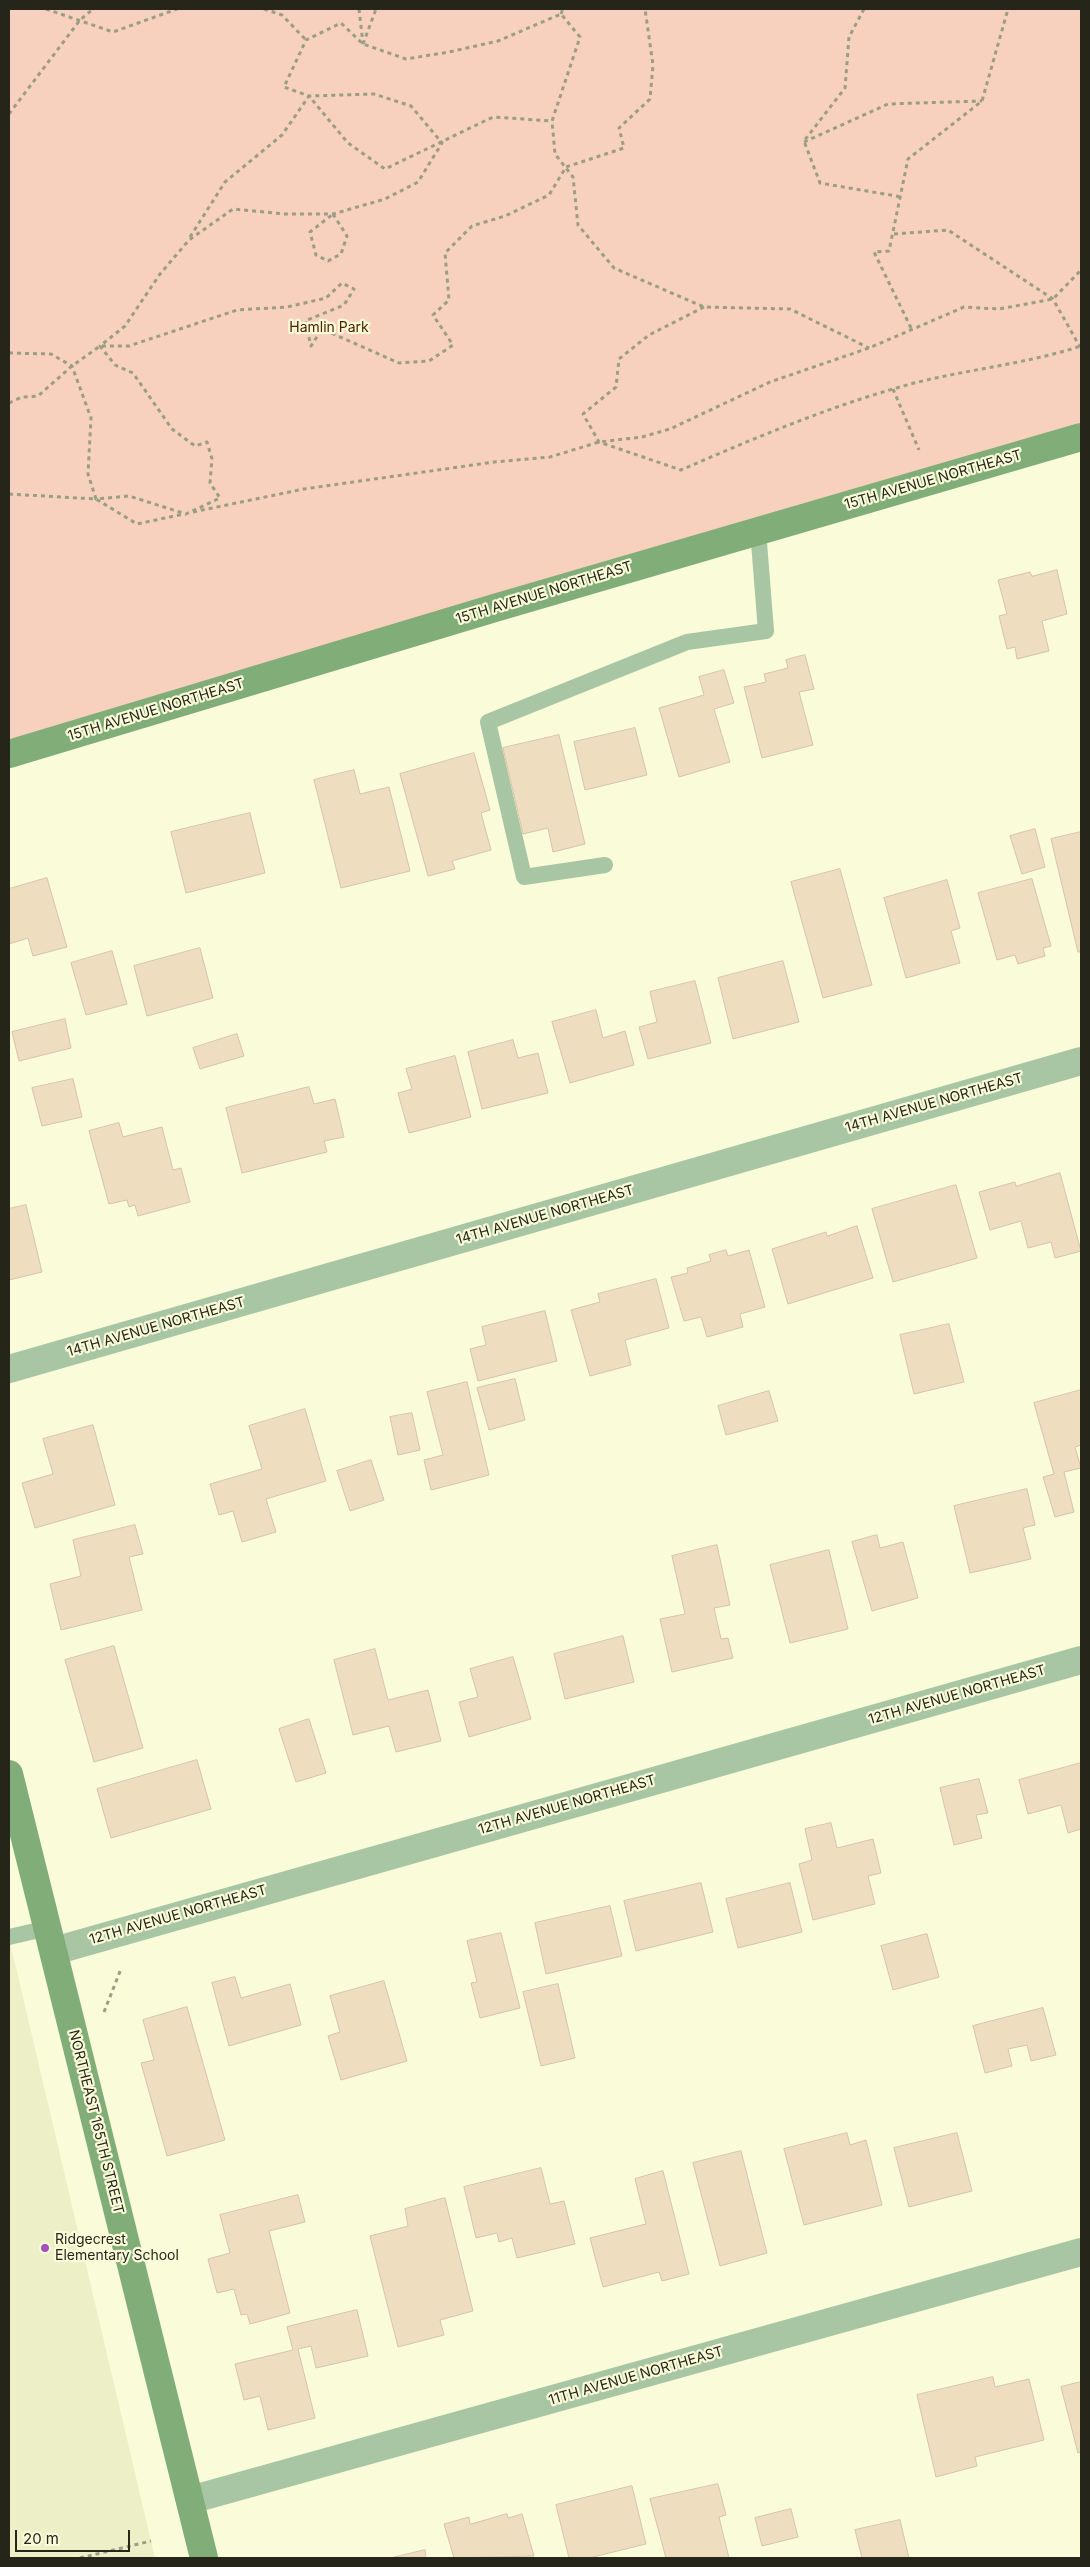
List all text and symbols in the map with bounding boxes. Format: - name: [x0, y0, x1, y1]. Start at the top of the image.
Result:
- park label: Hamlin Park: [289, 320, 369, 336]
- street label: 15TH AVENUE NORTHEAST: [843, 447, 1023, 513]
- street label: 15TH AVENUE NORTHEAST: [454, 558, 634, 628]
- street label: 15TH AVENUE NORTHEAST: [66, 675, 246, 745]
- street label: 14TH AVENUE NORTHEAST: [843, 1070, 1025, 1136]
- street label: 14TH AVENUE NORTHEAST: [454, 1182, 636, 1248]
- street label: 14TH AVENUE NORTHEAST: [65, 1294, 247, 1360]
- street label: 12TH AVENUE NORTHEAST: [866, 1662, 1048, 1728]
- street label: 12TH AVENUE NORTHEAST: [476, 1772, 658, 1838]
- street label: 12TH AVENUE NORTHEAST: [87, 1882, 269, 1948]
- street label: NORTHEAST 165TH STREET: [65, 2028, 127, 2216]
- place label: Ridgecrest Elementary School: [55, 2232, 179, 2264]
- marker: Ridgecrest Elementary School: [39, 2242, 51, 2254]
- street label: 11TH AVENUE NORTHEAST: [547, 2343, 725, 2409]
- scale bar: [18, 2520, 132, 2552]
- text: 20 m: [23, 2529, 59, 2548]

